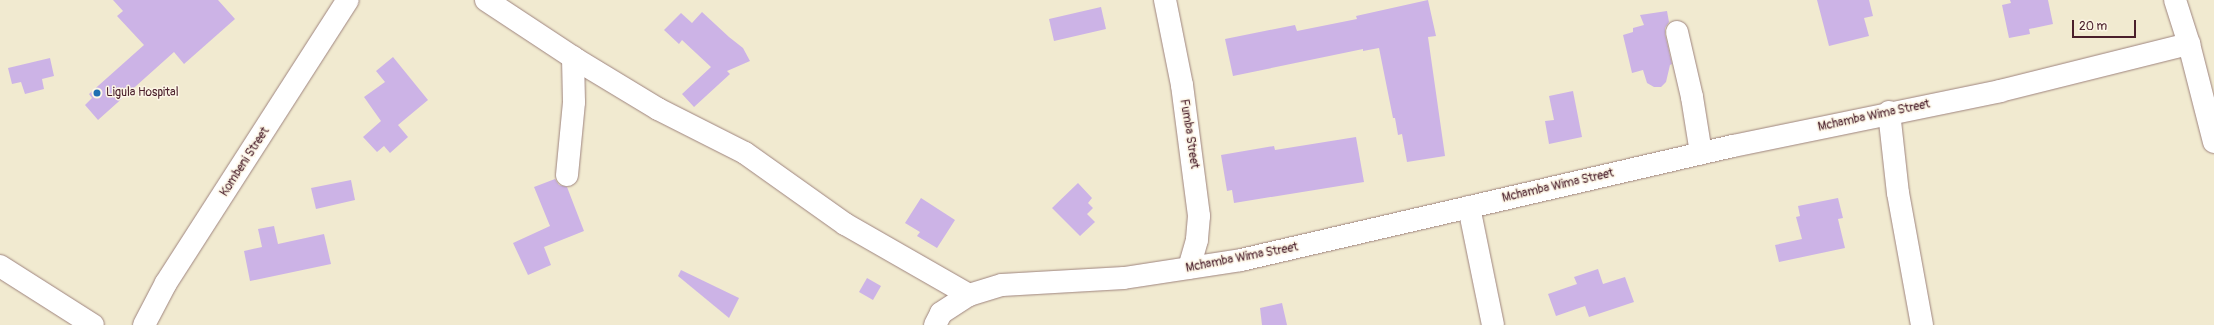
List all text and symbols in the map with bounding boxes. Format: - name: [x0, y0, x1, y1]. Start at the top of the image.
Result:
- scale bar: [2074, 12, 2138, 38]
- text: 20 m: [2079, 19, 2107, 34]
- place label: Ligula Hospital: [106, 86, 178, 100]
- marker: Ligula Hospital: [91, 87, 103, 99]
- street label: Mchamba Wima Street: [1817, 97, 1931, 135]
- street label: Fumba Street: [1176, 98, 1202, 170]
- street label: Kombeni Street: [217, 125, 273, 199]
- street label: Mchamba Wima Street: [1501, 166, 1615, 206]
- street label: Mchamba Wima Street: [1185, 240, 1299, 276]

